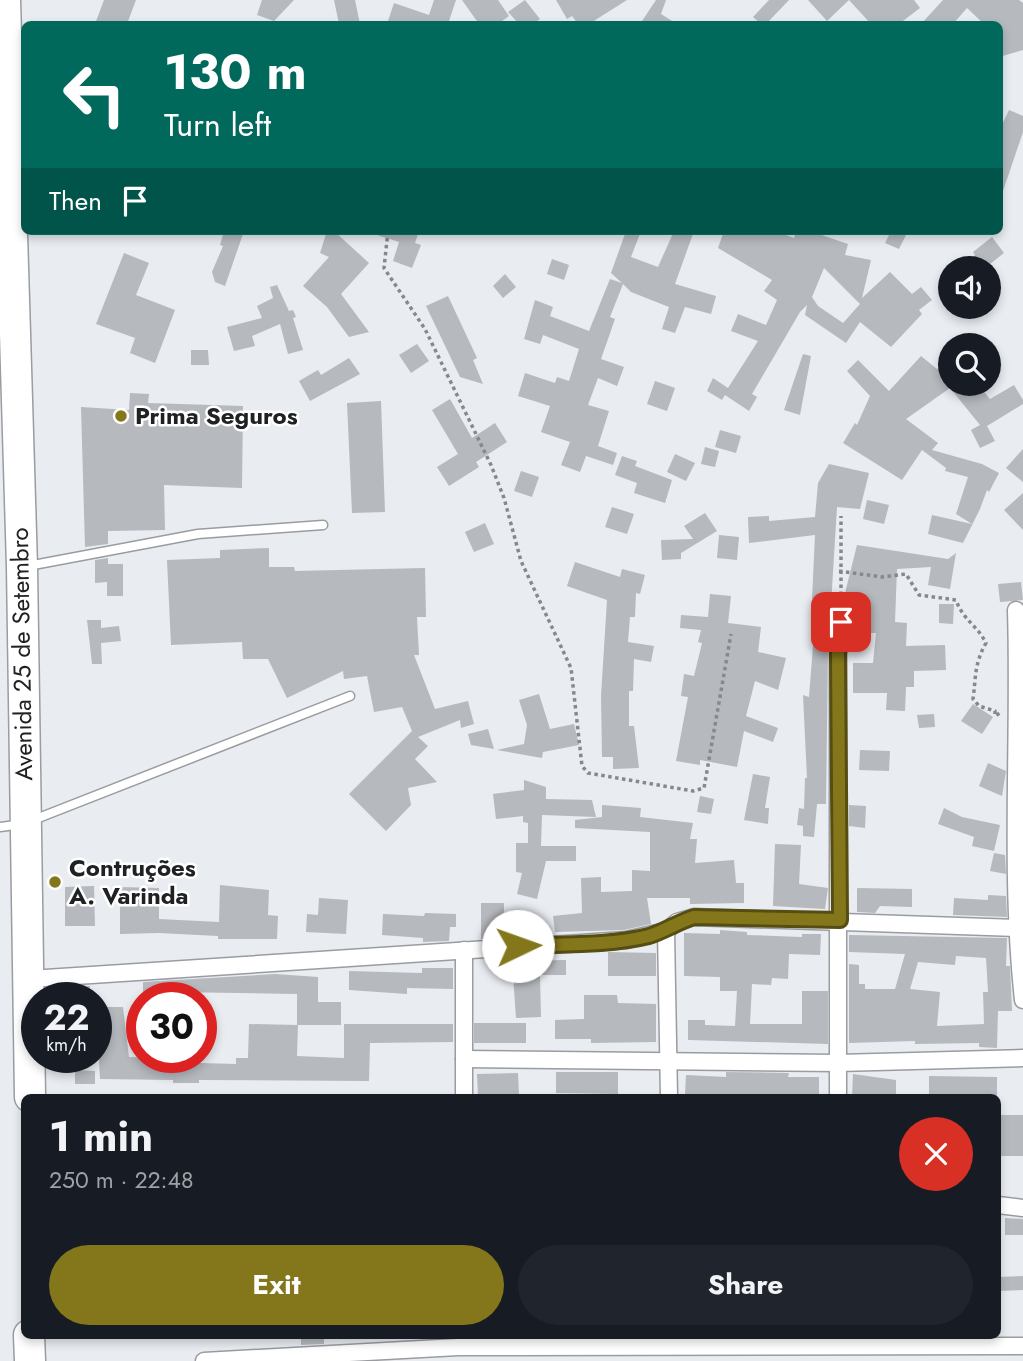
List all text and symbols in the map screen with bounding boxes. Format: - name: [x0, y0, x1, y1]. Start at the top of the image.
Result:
- text: 130 m: [164, 37, 307, 107]
- icon: left: [49, 49, 140, 140]
- text: Turn left: [164, 102, 271, 148]
- text: Then: [49, 182, 102, 220]
- icon: arrive: [116, 182, 154, 220]
- map controls: [938, 256, 1001, 396]
- button: sound: [938, 256, 1001, 319]
- button: search: [938, 333, 1001, 396]
- place label: Prima Seguros: [135, 398, 298, 433]
- marker: Prima Seguros: [113, 408, 129, 424]
- street label: Avenida 25 de Setembro: [2, 527, 41, 781]
- pin: [811, 592, 871, 652]
- icon: arrive: [822, 603, 860, 641]
- place label: Contruções A. Varinda: [68, 850, 196, 913]
- marker: Contruções A. Varinda: [47, 874, 63, 890]
- position arrow: [481, 909, 555, 983]
- speed limit sign: 30: [126, 982, 217, 1073]
- text: 22: [44, 993, 89, 1043]
- text: km/h: [46, 1032, 87, 1058]
- text: 1 min: [49, 1106, 153, 1167]
- button: close: [899, 1117, 973, 1191]
- text: 250 m · 22:48: [49, 1163, 193, 1197]
- button: Exit: [49, 1245, 504, 1325]
- button: Share: [518, 1245, 973, 1325]

